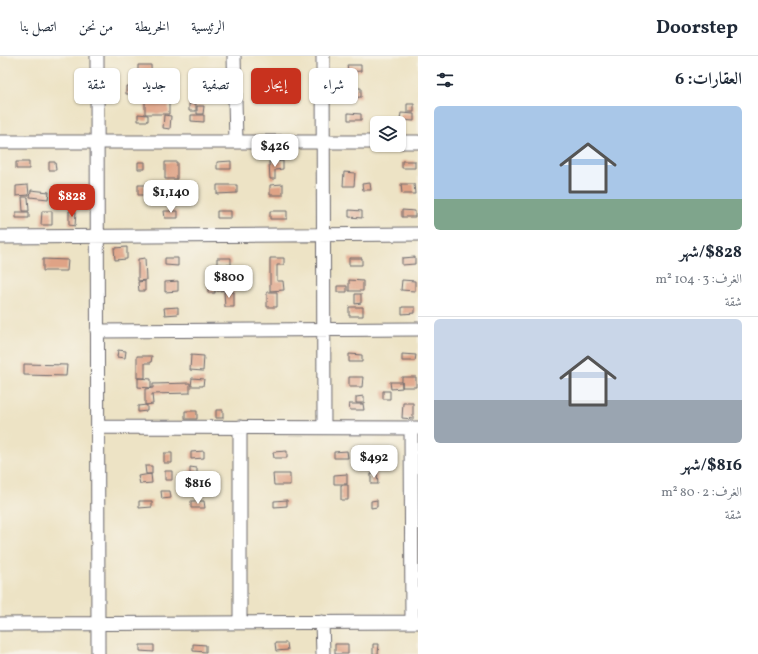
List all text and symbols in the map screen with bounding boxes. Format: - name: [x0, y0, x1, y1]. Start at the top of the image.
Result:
- text: Doorstep: [656, 15, 738, 41]
- text: اتصل بنا: [20, 18, 57, 37]
- text: من نحن: [79, 18, 113, 37]
- text: الخريطة: [135, 18, 169, 37]
- text: الرئيسية: [191, 18, 225, 37]
- chip: شقة: [74, 68, 120, 104]
- chip: جديد: [128, 68, 180, 104]
- chip: تصفية: [188, 68, 243, 104]
- chip: إيجار: [251, 68, 301, 104]
- chip: شراء: [309, 68, 358, 104]
- text: العقارات: 6: [675, 68, 742, 91]
- icon: filters: [434, 69, 456, 91]
- map controls: [370, 116, 406, 152]
- button: layers: [370, 116, 406, 152]
- icon: home: [552, 132, 624, 204]
- pin: $426: [251, 134, 299, 168]
- text: $426: [260, 138, 290, 156]
- pin: $1,140: [138, 180, 204, 214]
- pin: $828: [48, 184, 96, 218]
- text: $1,140: [152, 184, 190, 202]
- text: $828: [58, 188, 86, 206]
- text: $828/شهر: [679, 241, 742, 264]
- pin: $800: [205, 265, 253, 299]
- text: $800: [214, 269, 244, 287]
- text: الغرف: 3 · 104 m²: [656, 271, 742, 289]
- text: شقة: [725, 294, 742, 312]
- icon: home: [552, 345, 624, 417]
- pin: $492: [350, 445, 398, 479]
- text: $492: [360, 449, 388, 467]
- text: $816/شهر: [681, 454, 742, 477]
- pin: $816: [174, 471, 222, 505]
- text: $816: [185, 475, 211, 493]
- text: الغرف: 2 · 80 m²: [661, 484, 742, 502]
- text: شقة: [725, 507, 742, 525]

